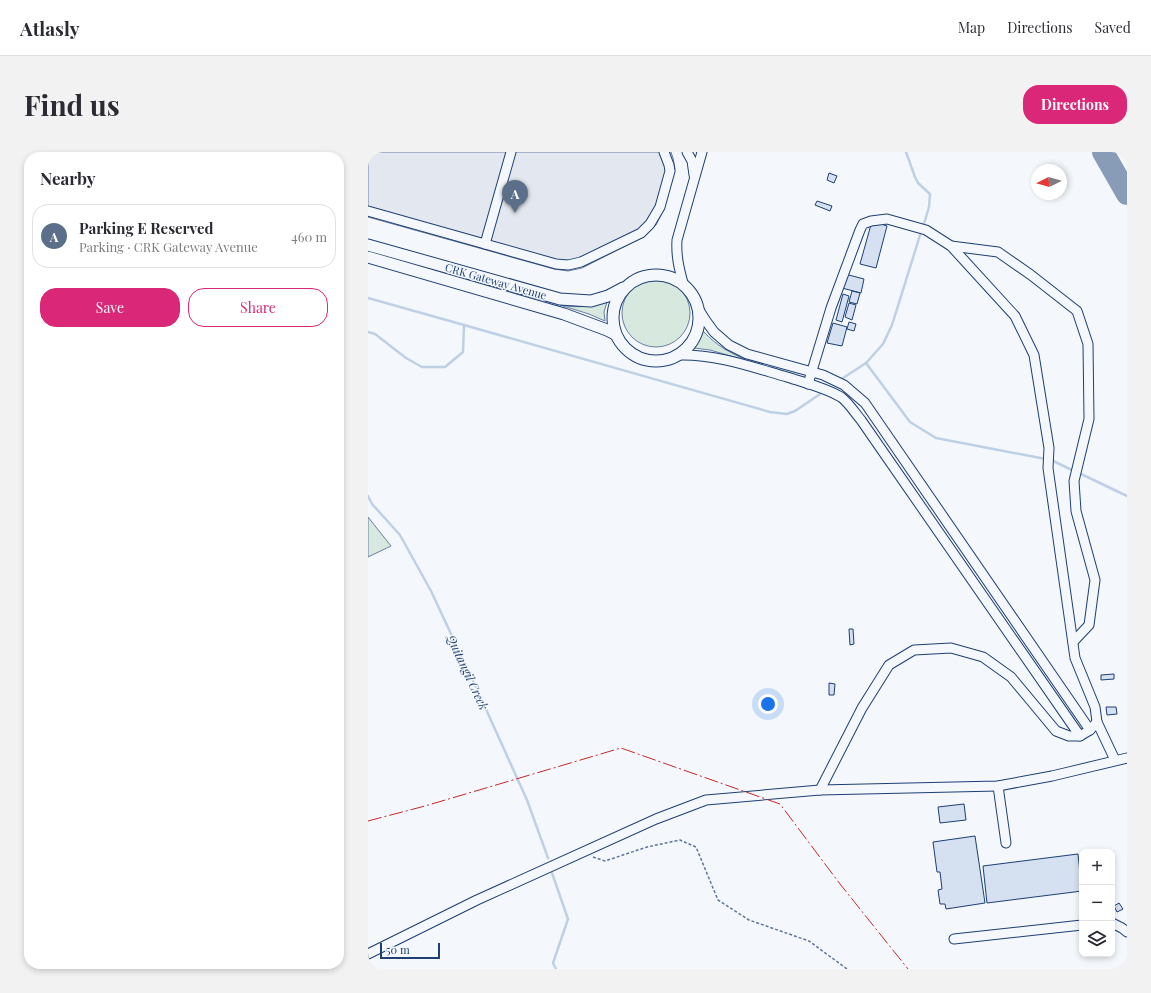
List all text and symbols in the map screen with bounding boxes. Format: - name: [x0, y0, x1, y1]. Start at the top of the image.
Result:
- text: Atlasly: [20, 15, 80, 41]
- text: Map: [958, 18, 985, 37]
- text: Directions: [1007, 18, 1073, 37]
- text: Saved: [1095, 18, 1131, 37]
- button: Directions: [1023, 85, 1127, 124]
- text: Find us: [24, 86, 120, 123]
- north arrow: [1031, 164, 1067, 200]
- text: Nearby: [40, 167, 95, 189]
- pin: A: [502, 180, 528, 213]
- text: Parking E Reserved: [79, 218, 214, 238]
- text: A: [50, 228, 58, 245]
- text: 460 m: [291, 228, 327, 245]
- text: Parking · CRK Gateway Avenue: [79, 238, 258, 255]
- street label: CRK Gateway Avenue: [443, 259, 549, 303]
- button: Save: [40, 288, 180, 327]
- button: Share: [188, 288, 328, 327]
- water label: Quitangil Creek: [443, 631, 492, 712]
- your location: [758, 694, 778, 714]
- map controls: [1079, 849, 1115, 957]
- button: +: [1079, 849, 1115, 885]
- button: −: [1079, 885, 1115, 921]
- button: layers: [1079, 921, 1115, 957]
- scale bar: [380, 941, 440, 960]
- text: 50 m: [386, 942, 410, 957]

